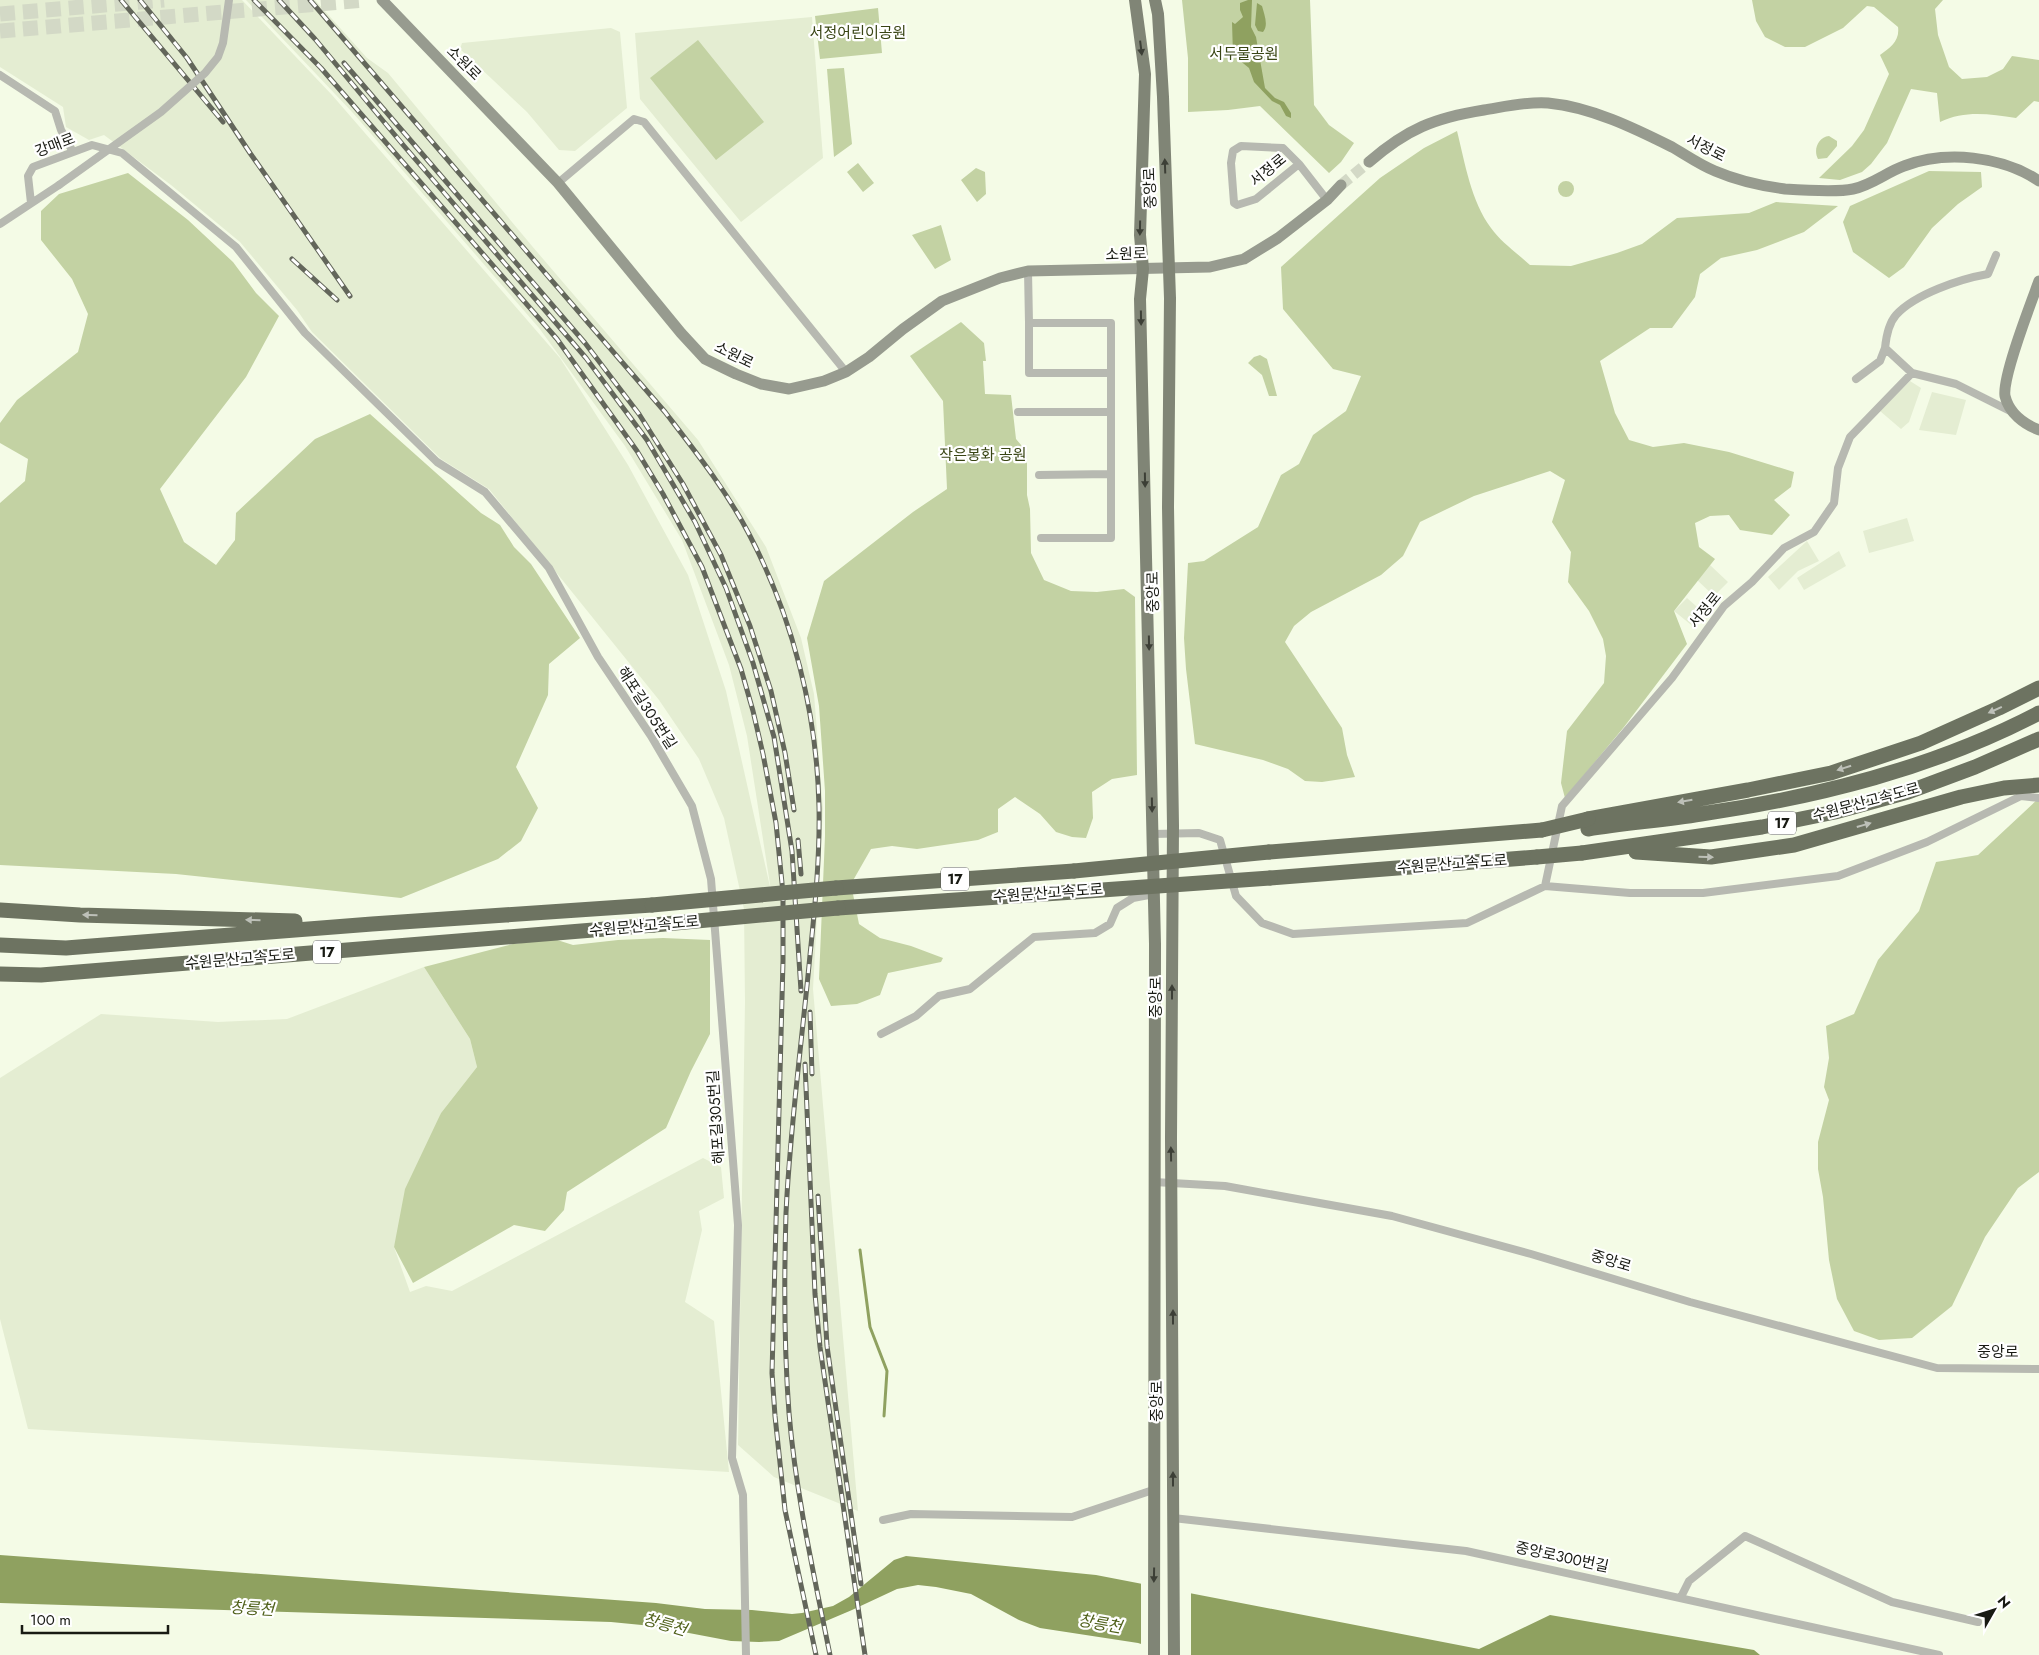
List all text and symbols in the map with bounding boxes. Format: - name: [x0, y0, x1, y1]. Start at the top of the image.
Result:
- park label: 서정어린이공원: [810, 22, 906, 44]
- street label: 소원로: [442, 41, 486, 85]
- one-way arrow: [1138, 41, 1146, 57]
- park label: 서두물공원: [1209, 43, 1279, 65]
- street label: 강매로: [32, 127, 78, 163]
- street label: 서정로: [1683, 129, 1729, 167]
- street label: 서정로: [1245, 148, 1291, 192]
- one-way arrow: [1161, 158, 1169, 174]
- street label: 중앙로: [1138, 167, 1162, 209]
- one-way arrow: [1136, 220, 1144, 236]
- street label: 소원로: [1105, 242, 1147, 266]
- one-way arrow: [1137, 310, 1145, 326]
- street label: 소원로: [711, 336, 757, 374]
- park label: 작은봉화 공원: [939, 444, 1027, 466]
- one-way arrow: [1141, 472, 1149, 488]
- street label: 중앙로: [1142, 571, 1164, 613]
- street label: 서정로: [1683, 587, 1727, 633]
- one-way arrow: [1145, 635, 1153, 651]
- street label: 해포길305번길: [612, 662, 682, 754]
- one-way arrow: [1988, 706, 2002, 714]
- one-way arrow: [1836, 764, 1851, 772]
- street label: 수원문산고속도로: [1810, 777, 1922, 827]
- one-way arrow: [1149, 797, 1157, 813]
- one-way arrow: [1676, 797, 1692, 805]
- road number: 17: [1768, 811, 1796, 834]
- one-way arrow: [1857, 820, 1872, 828]
- street label: 수원문산고속도로: [1396, 849, 1508, 879]
- one-way arrow: [1698, 853, 1714, 861]
- road number: 17: [941, 868, 969, 891]
- street label: 수원문산고속도로: [992, 878, 1104, 908]
- street label: 수원문산고속도로: [588, 910, 700, 942]
- one-way arrow: [82, 911, 98, 919]
- one-way arrow: [245, 916, 261, 924]
- road number: 17: [313, 940, 341, 964]
- street label: 수원문산고속도로: [184, 943, 296, 975]
- street label: 중앙로: [1145, 976, 1167, 1018]
- one-way arrow: [1168, 984, 1176, 1000]
- street label: 해포길305번길: [702, 1069, 730, 1165]
- one-way arrow: [1167, 1146, 1175, 1162]
- street label: 중앙로: [1588, 1244, 1634, 1278]
- one-way arrow: [1169, 1308, 1177, 1324]
- street label: 중앙로: [1977, 1341, 2019, 1363]
- street label: 중앙로: [1146, 1380, 1168, 1422]
- one-way arrow: [1169, 1471, 1177, 1487]
- street label: 중앙로300번길: [1513, 1536, 1611, 1578]
- one-way arrow: [1150, 1568, 1158, 1584]
- north arrow: [1969, 1585, 2019, 1635]
- text: N: [1993, 1591, 2015, 1612]
- water label: 창릉천: [229, 1596, 277, 1621]
- scale bar: [22, 1602, 169, 1634]
- water label: 창릉천: [640, 1607, 691, 1642]
- water label: 창릉천: [1076, 1608, 1126, 1639]
- text: 100 m: [30, 1609, 71, 1631]

